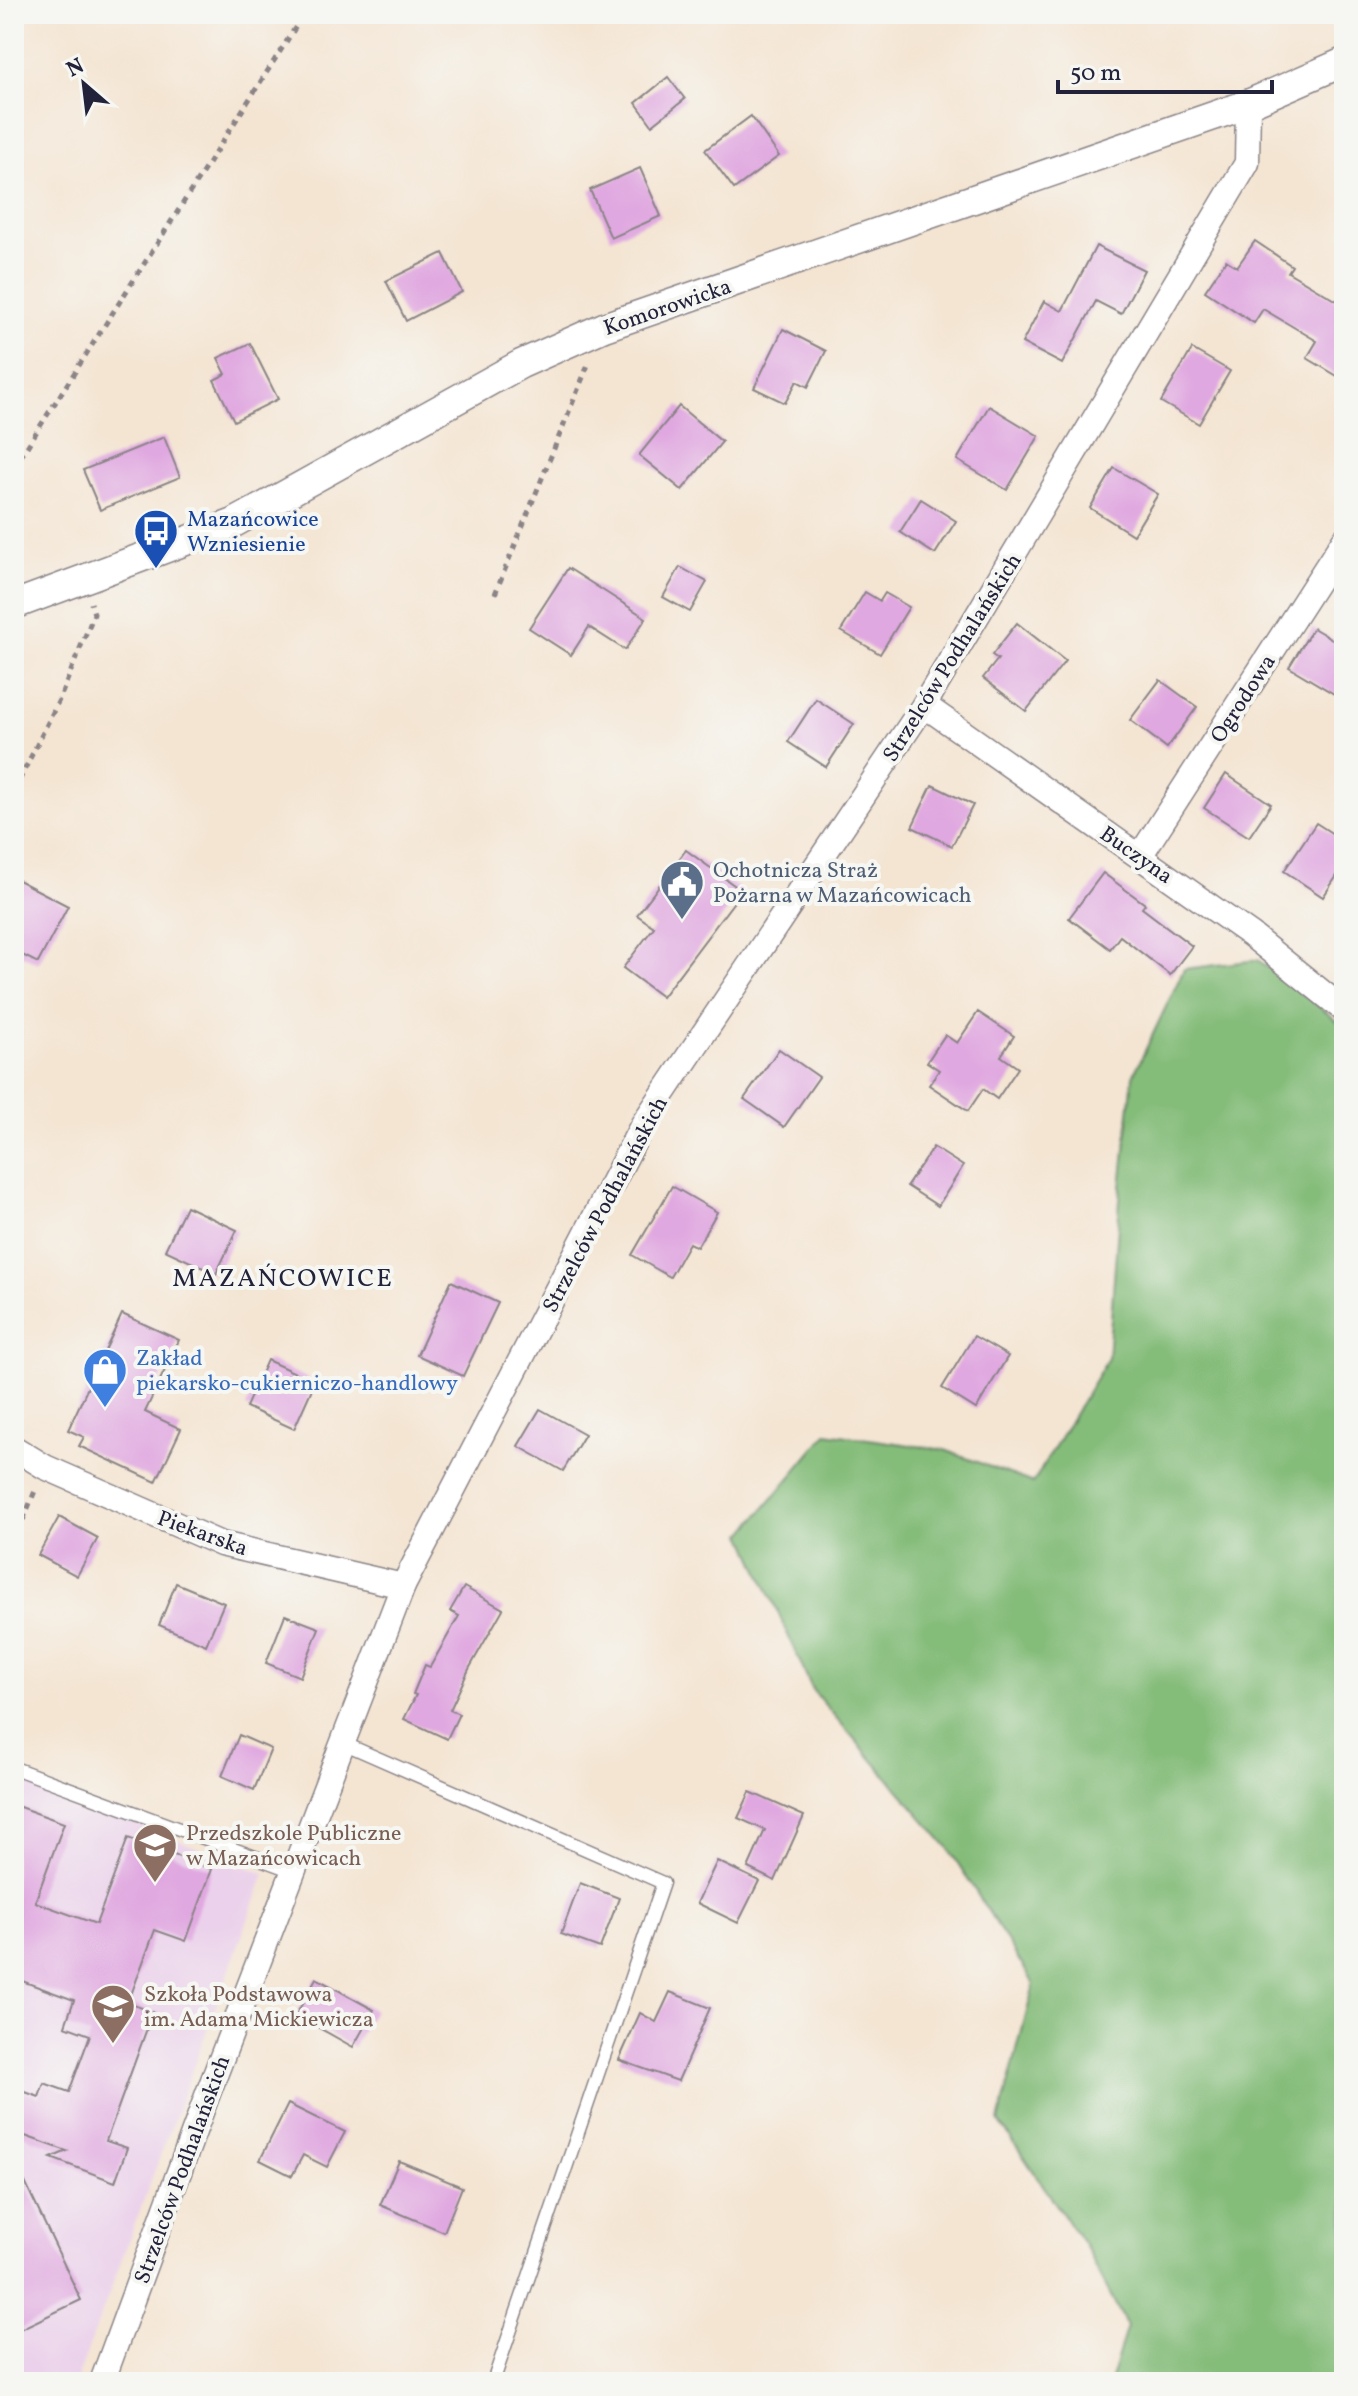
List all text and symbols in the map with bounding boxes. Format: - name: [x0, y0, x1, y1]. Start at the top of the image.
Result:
- north arrow: [44, 44, 124, 124]
- scale bar: [1058, 44, 1272, 94]
- text: N: [61, 51, 90, 86]
- text: 50 m: [1070, 57, 1122, 91]
- street label: Komorowicka: [600, 272, 736, 345]
- place label: Mazańcowice Wzniesienie: [187, 505, 319, 561]
- bus stop icon: Mazańcowice Wzniesienie: [132, 507, 180, 570]
- street label: Strzelców Podhalańskich: [876, 548, 1030, 769]
- street label: Ogrodowa: [1204, 649, 1284, 750]
- street label: Buczyna: [1093, 820, 1178, 893]
- place label: Ochotnicza Straż Pożarna w Mazańcowicach: [713, 856, 972, 912]
- public building icon: Ochotnicza Straż Pożarna w Mazańcowicach: [658, 858, 706, 921]
- street label: Strzelców Podhalańskich: [536, 1092, 676, 1319]
- district label: MAZAŃCOWICE: [172, 1261, 394, 1297]
- place label: Zakład piekarsko-cukierniczo-handlowy: [136, 1344, 458, 1400]
- shop icon: Zakład piekarsko-cukierniczo-handlowy: [81, 1346, 129, 1409]
- street label: Piekarska: [153, 1504, 252, 1565]
- place label: Przedszkole Publiczne w Mazańcowicach: [186, 1819, 401, 1875]
- school or university icon: Przedszkole Publiczne w Mazańcowicach: [131, 1821, 179, 1884]
- place label: Szkoła Podstawowa im. Adama Mickiewicza: [144, 1980, 374, 2036]
- school or university icon: Szkoła Podstawowa im. Adama Mickiewicza: [89, 1982, 137, 2045]
- street label: Strzelców Podhalańskich: [128, 2051, 239, 2288]

